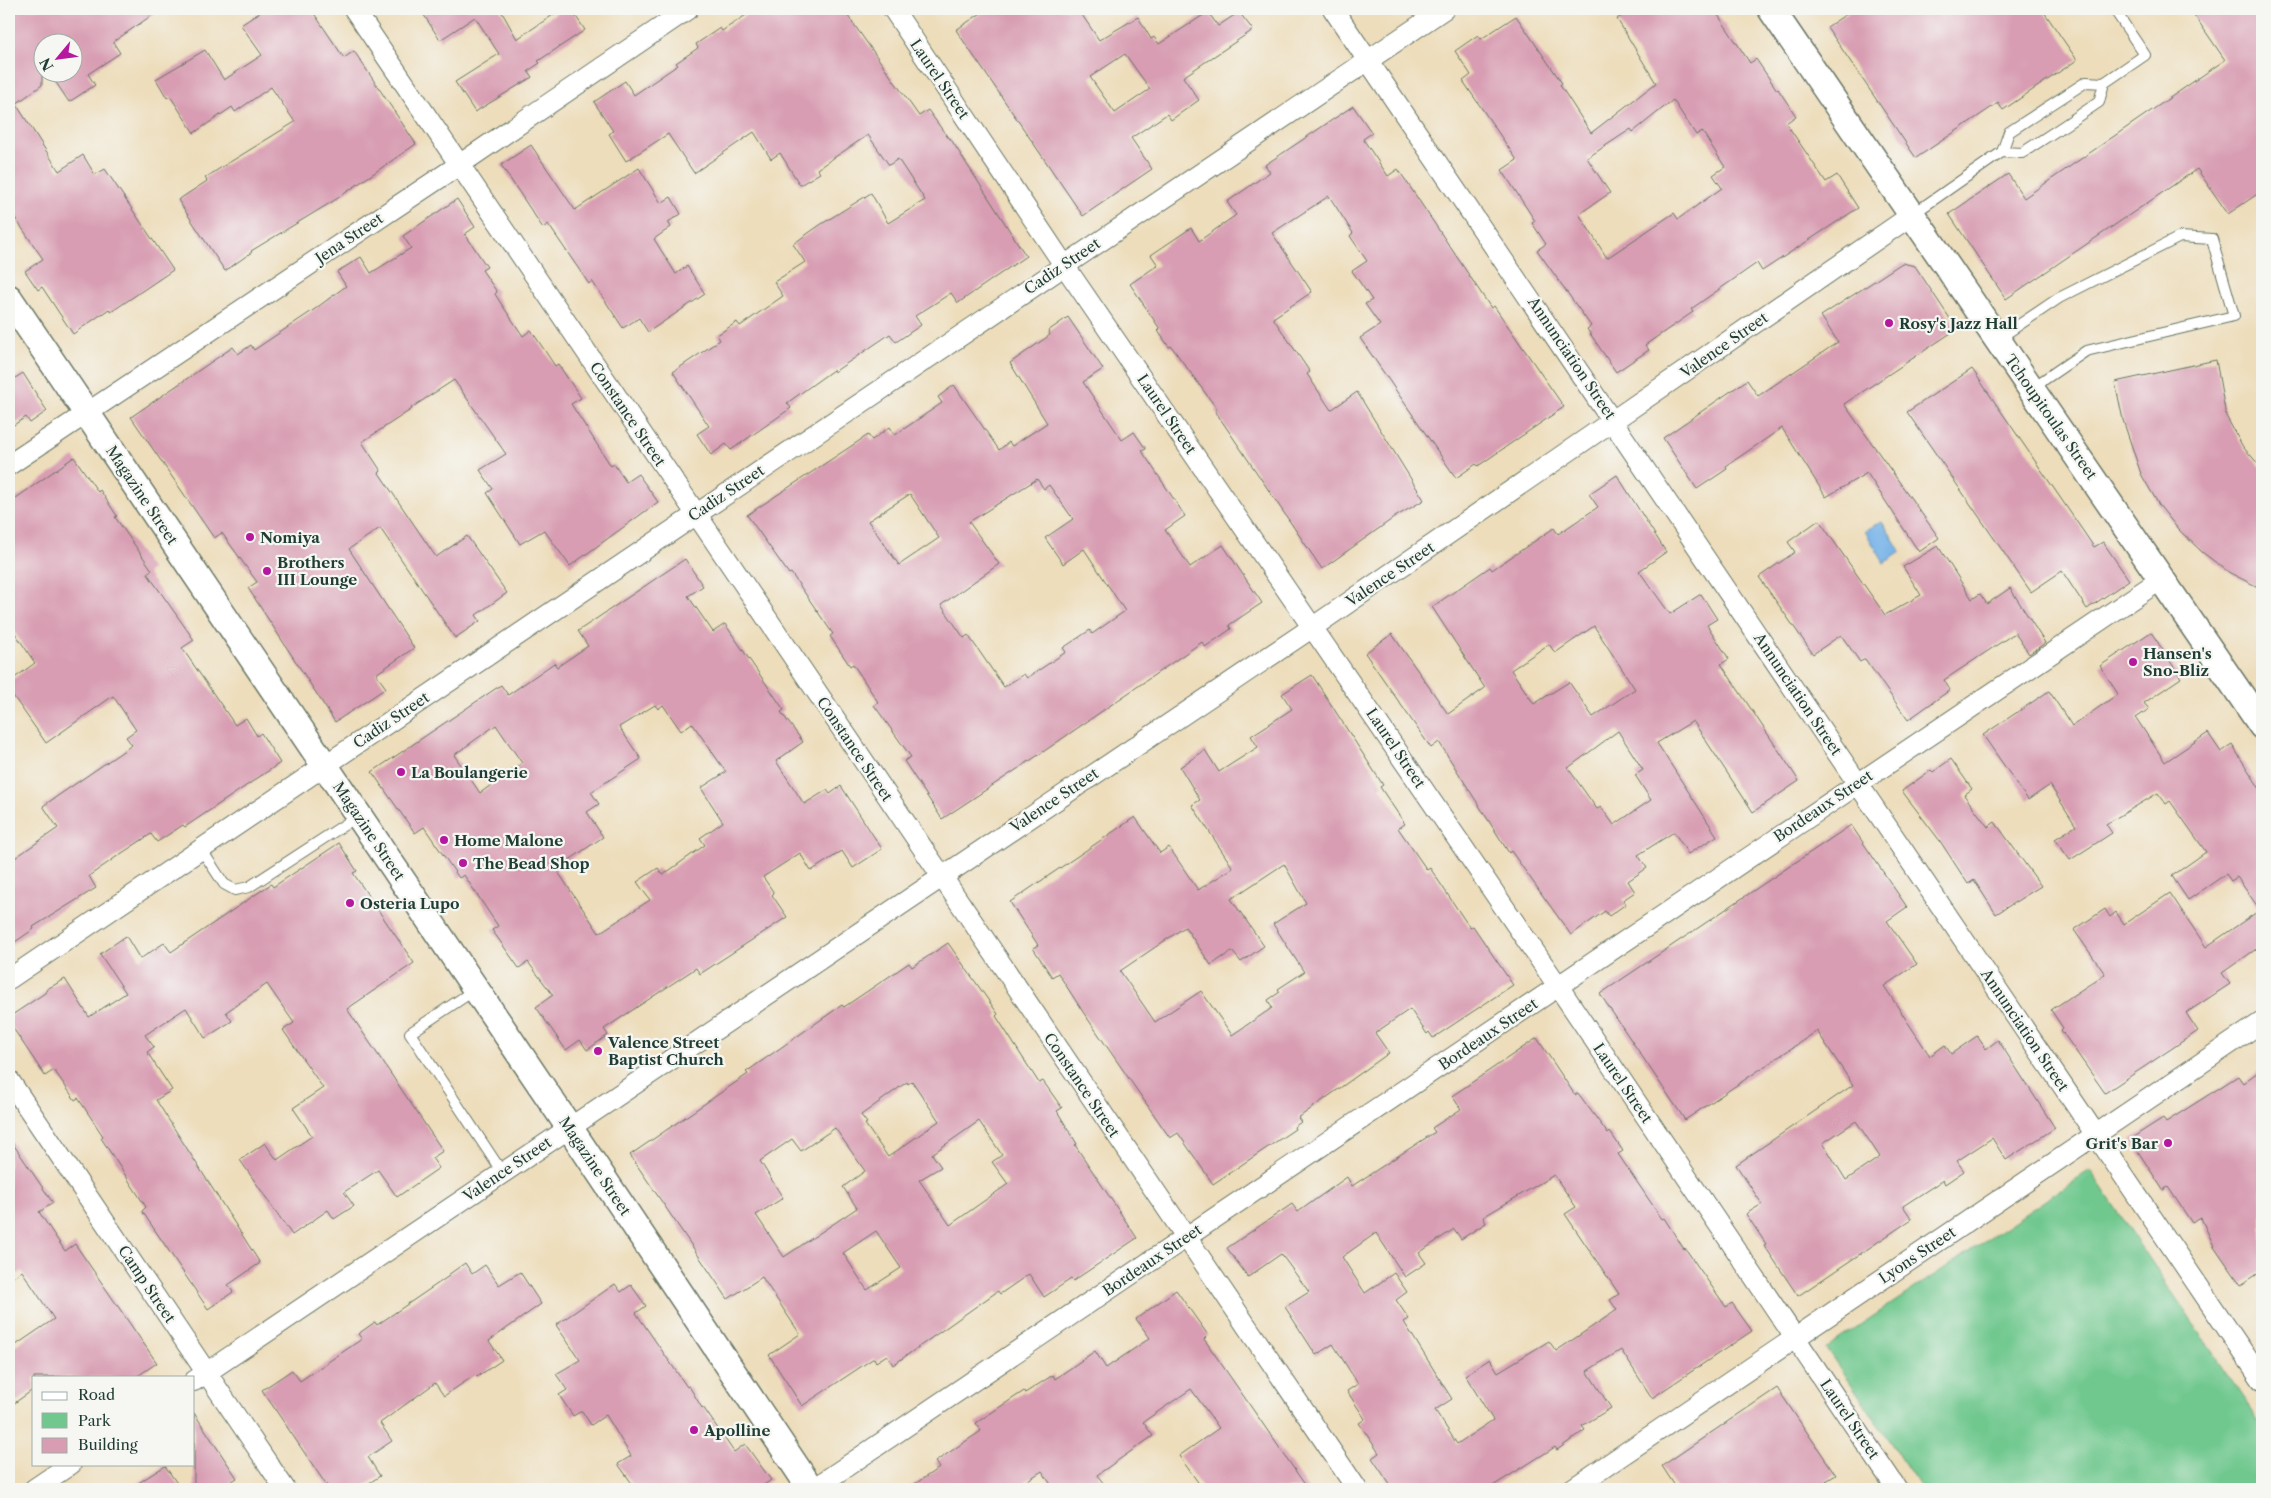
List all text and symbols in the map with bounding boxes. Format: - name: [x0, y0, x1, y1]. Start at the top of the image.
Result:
- north arrow: [32, 32, 82, 82]
- street label: Laurel Street: [906, 35, 974, 123]
- text: N: [36, 55, 57, 74]
- street label: Jena Street: [310, 208, 387, 269]
- street label: Cadiz Street: [1020, 233, 1104, 298]
- street label: Annunciation Street: [1523, 292, 1620, 424]
- street label: Valence Street: [1676, 307, 1772, 383]
- place label: Rosy's Jazz Hall: [1899, 314, 2018, 333]
- marker: Rosy's Jazz Hall: [1883, 317, 1895, 329]
- street label: Tchoupitoulas Street: [2001, 351, 2102, 484]
- street label: Constance Street: [586, 358, 670, 470]
- street label: Laurel Street: [1133, 370, 1201, 458]
- street label: Magazine Street: [102, 442, 183, 549]
- street label: Cadiz Street: [684, 460, 768, 525]
- place label: Nomiya: [260, 528, 320, 547]
- marker: Nomiya: [244, 531, 256, 543]
- street label: Valence Street: [1341, 537, 1438, 611]
- place label: Brothers III Lounge: [277, 553, 357, 589]
- marker: Brothers III Lounge: [261, 565, 273, 577]
- street label: Annunciation Street: [1749, 628, 1846, 760]
- place label: Hansen's Sno-Bliz: [2143, 644, 2212, 680]
- marker: Hansen's Sno-Bliz: [2127, 656, 2139, 668]
- street label: Cadiz Street: [349, 687, 433, 752]
- street label: Constance Street: [813, 693, 897, 805]
- street label: Laurel Street: [1362, 704, 1430, 792]
- place label: La Boulangerie: [411, 763, 528, 782]
- street label: Valence Street: [1005, 763, 1102, 837]
- street label: Bordeaux Street: [1770, 765, 1877, 846]
- marker: La Boulangerie: [395, 766, 407, 778]
- street label: Magazine Street: [329, 778, 410, 885]
- place label: Home Malone: [454, 831, 563, 850]
- marker: Home Malone: [438, 834, 450, 846]
- place label: The Bead Shop: [473, 854, 590, 873]
- marker: The Bead Shop: [457, 857, 469, 869]
- place label: Osteria Lupo: [360, 894, 460, 913]
- marker: Osteria Lupo: [344, 897, 356, 909]
- street label: Annunciation Street: [1976, 964, 2073, 1096]
- street label: Bordeaux Street: [1435, 993, 1542, 1074]
- street label: Constance Street: [1040, 1029, 1124, 1141]
- place label: Valence Street Baptist Church: [607, 1033, 725, 1069]
- street label: Laurel Street: [1589, 1039, 1657, 1127]
- marker: Valence Street Baptist Church: [592, 1045, 604, 1057]
- street label: Magazine Street: [555, 1113, 636, 1220]
- street label: Valence Street: [458, 1132, 555, 1206]
- place label: Grit's Bar: [2086, 1134, 2159, 1153]
- marker: Grit's Bar: [2162, 1137, 2174, 1149]
- street label: Bordeaux Street: [1099, 1219, 1206, 1300]
- street label: Lyons Street: [1875, 1222, 1960, 1288]
- street label: Camp Street: [114, 1242, 180, 1327]
- street label: Laurel Street: [1816, 1375, 1884, 1463]
- legend: [32, 1376, 195, 1466]
- text: Road: [78, 1385, 115, 1404]
- text: Park: [78, 1411, 112, 1430]
- place label: Apolline: [703, 1421, 770, 1440]
- marker: Apolline: [688, 1424, 700, 1436]
- text: Building: [78, 1435, 138, 1454]

